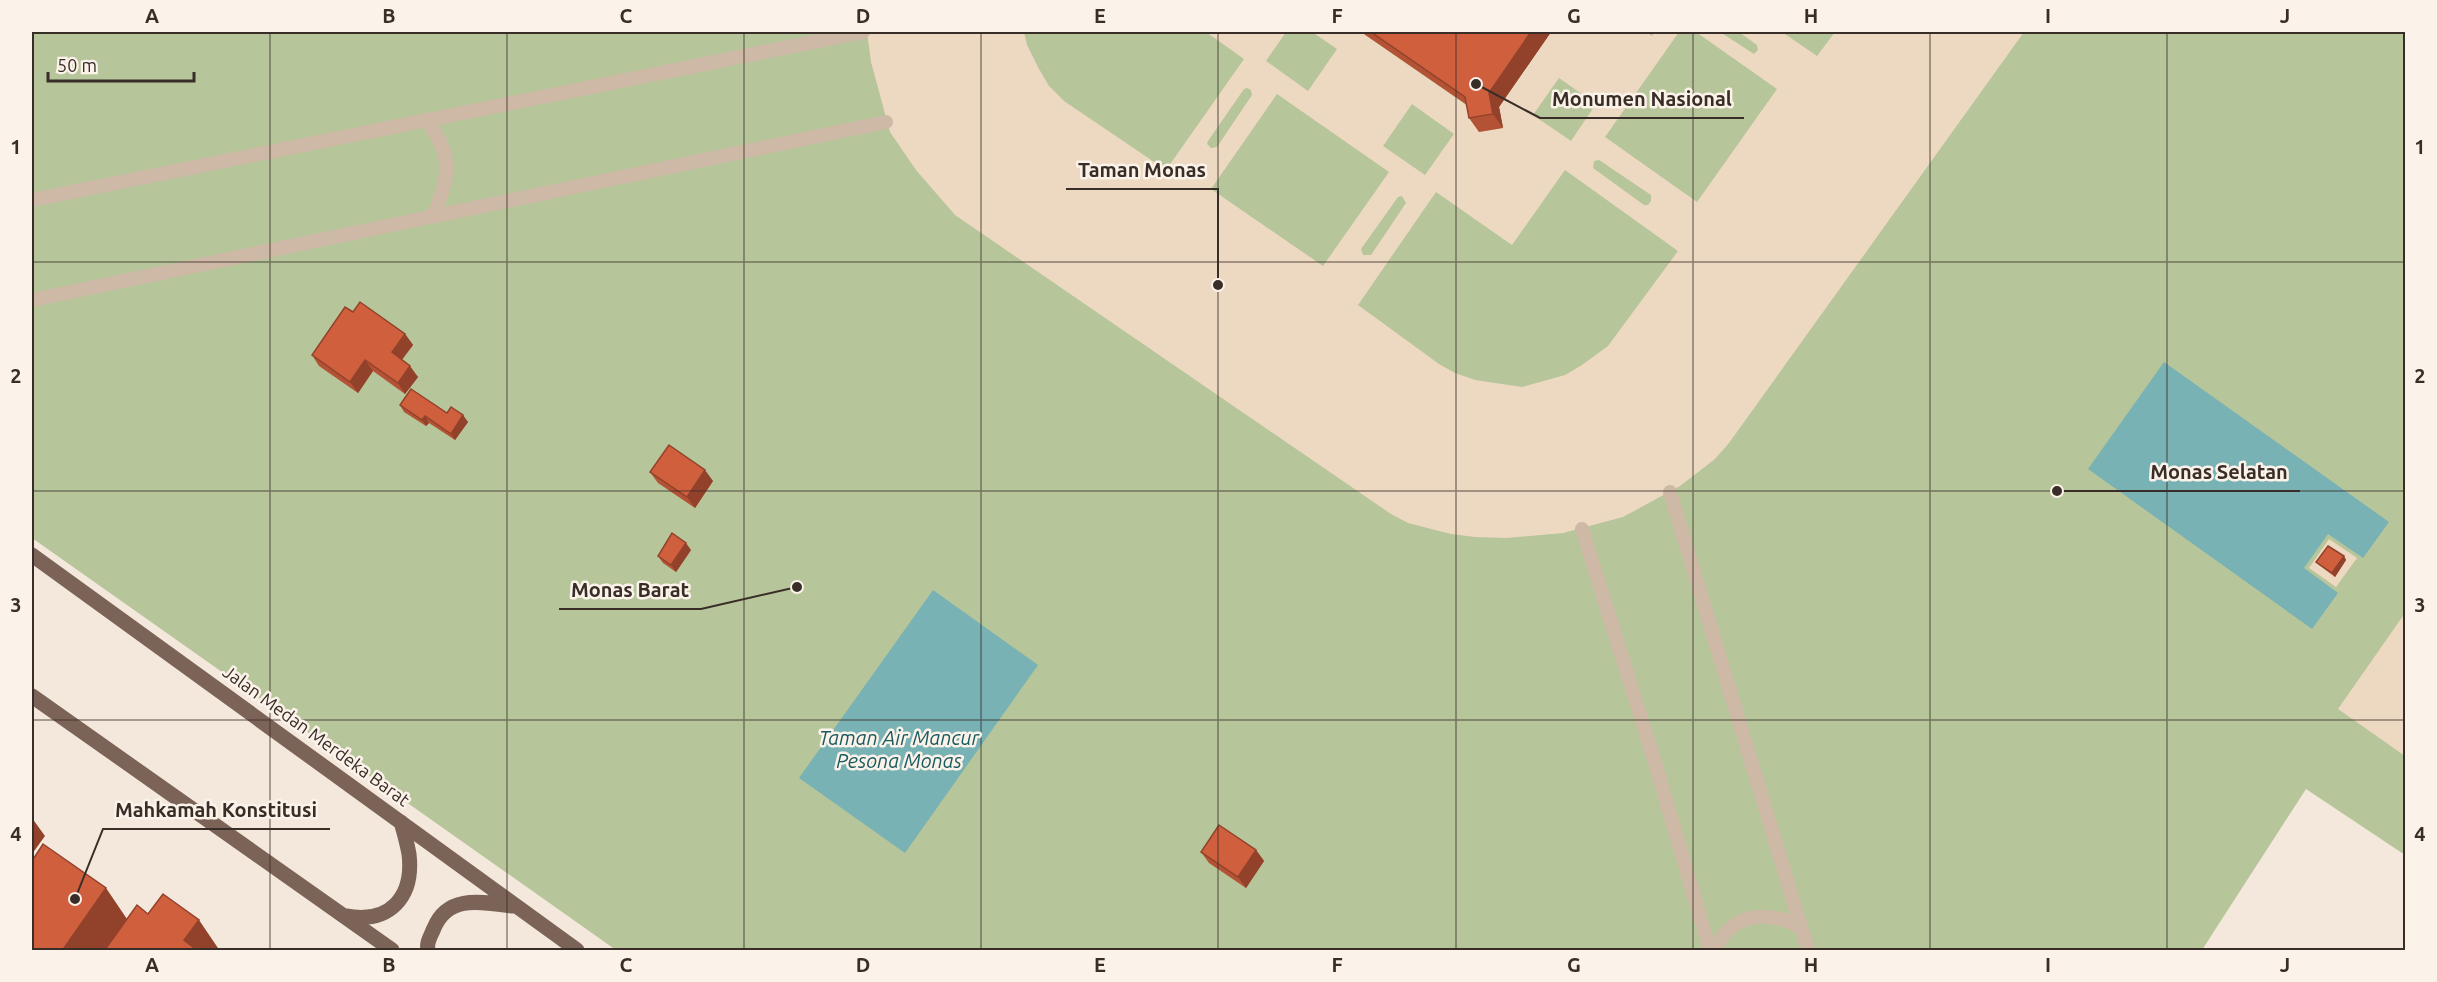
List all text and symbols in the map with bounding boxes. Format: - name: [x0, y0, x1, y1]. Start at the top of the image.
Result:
- text: A: [145, 4, 159, 27]
- text: B: [382, 4, 396, 27]
- text: C: [620, 4, 633, 27]
- text: D: [856, 4, 870, 27]
- text: E: [1094, 4, 1106, 27]
- text: F: [1331, 4, 1343, 27]
- text: G: [1567, 4, 1581, 27]
- text: H: [1804, 4, 1818, 27]
- text: I: [2045, 4, 2051, 27]
- text: J: [2280, 4, 2290, 27]
- scale bar: [48, 45, 194, 83]
- text: 50 m: [57, 55, 97, 75]
- callout: Monumen Nasional: [1540, 80, 1744, 118]
- text: Monumen Nasional: [1552, 87, 1732, 110]
- text: 1: [10, 135, 22, 158]
- text: 1: [2414, 135, 2426, 158]
- callout: Taman Monas: [1066, 151, 1218, 189]
- text: Taman Monas: [1078, 158, 1206, 181]
- text: 2: [10, 364, 22, 387]
- text: 2: [2414, 364, 2426, 387]
- callout: Monas Selatan: [2138, 453, 2300, 491]
- text: Monas Selatan: [2150, 460, 2288, 483]
- callout: Monas Barat: [559, 571, 701, 609]
- text: Monas Barat: [571, 578, 689, 601]
- text: 3: [10, 593, 22, 616]
- text: 3: [2414, 593, 2426, 616]
- street label: Jalan Medan Merdeka Barat: [220, 661, 414, 810]
- water label: Taman Air Mancur Pesona Monas: [819, 726, 981, 772]
- callout: Mahkamah Konstitusi: [103, 791, 330, 829]
- text: Mahkamah Konstitusi: [115, 798, 317, 821]
- text: 4: [10, 822, 22, 845]
- text: 4: [2414, 822, 2426, 845]
- text: A: [145, 953, 159, 976]
- text: B: [382, 953, 396, 976]
- text: C: [620, 953, 633, 976]
- text: D: [856, 953, 870, 976]
- text: E: [1094, 953, 1106, 976]
- text: F: [1331, 953, 1343, 976]
- text: G: [1567, 953, 1581, 976]
- text: H: [1804, 953, 1818, 976]
- text: I: [2045, 953, 2051, 976]
- text: J: [2280, 953, 2290, 976]

